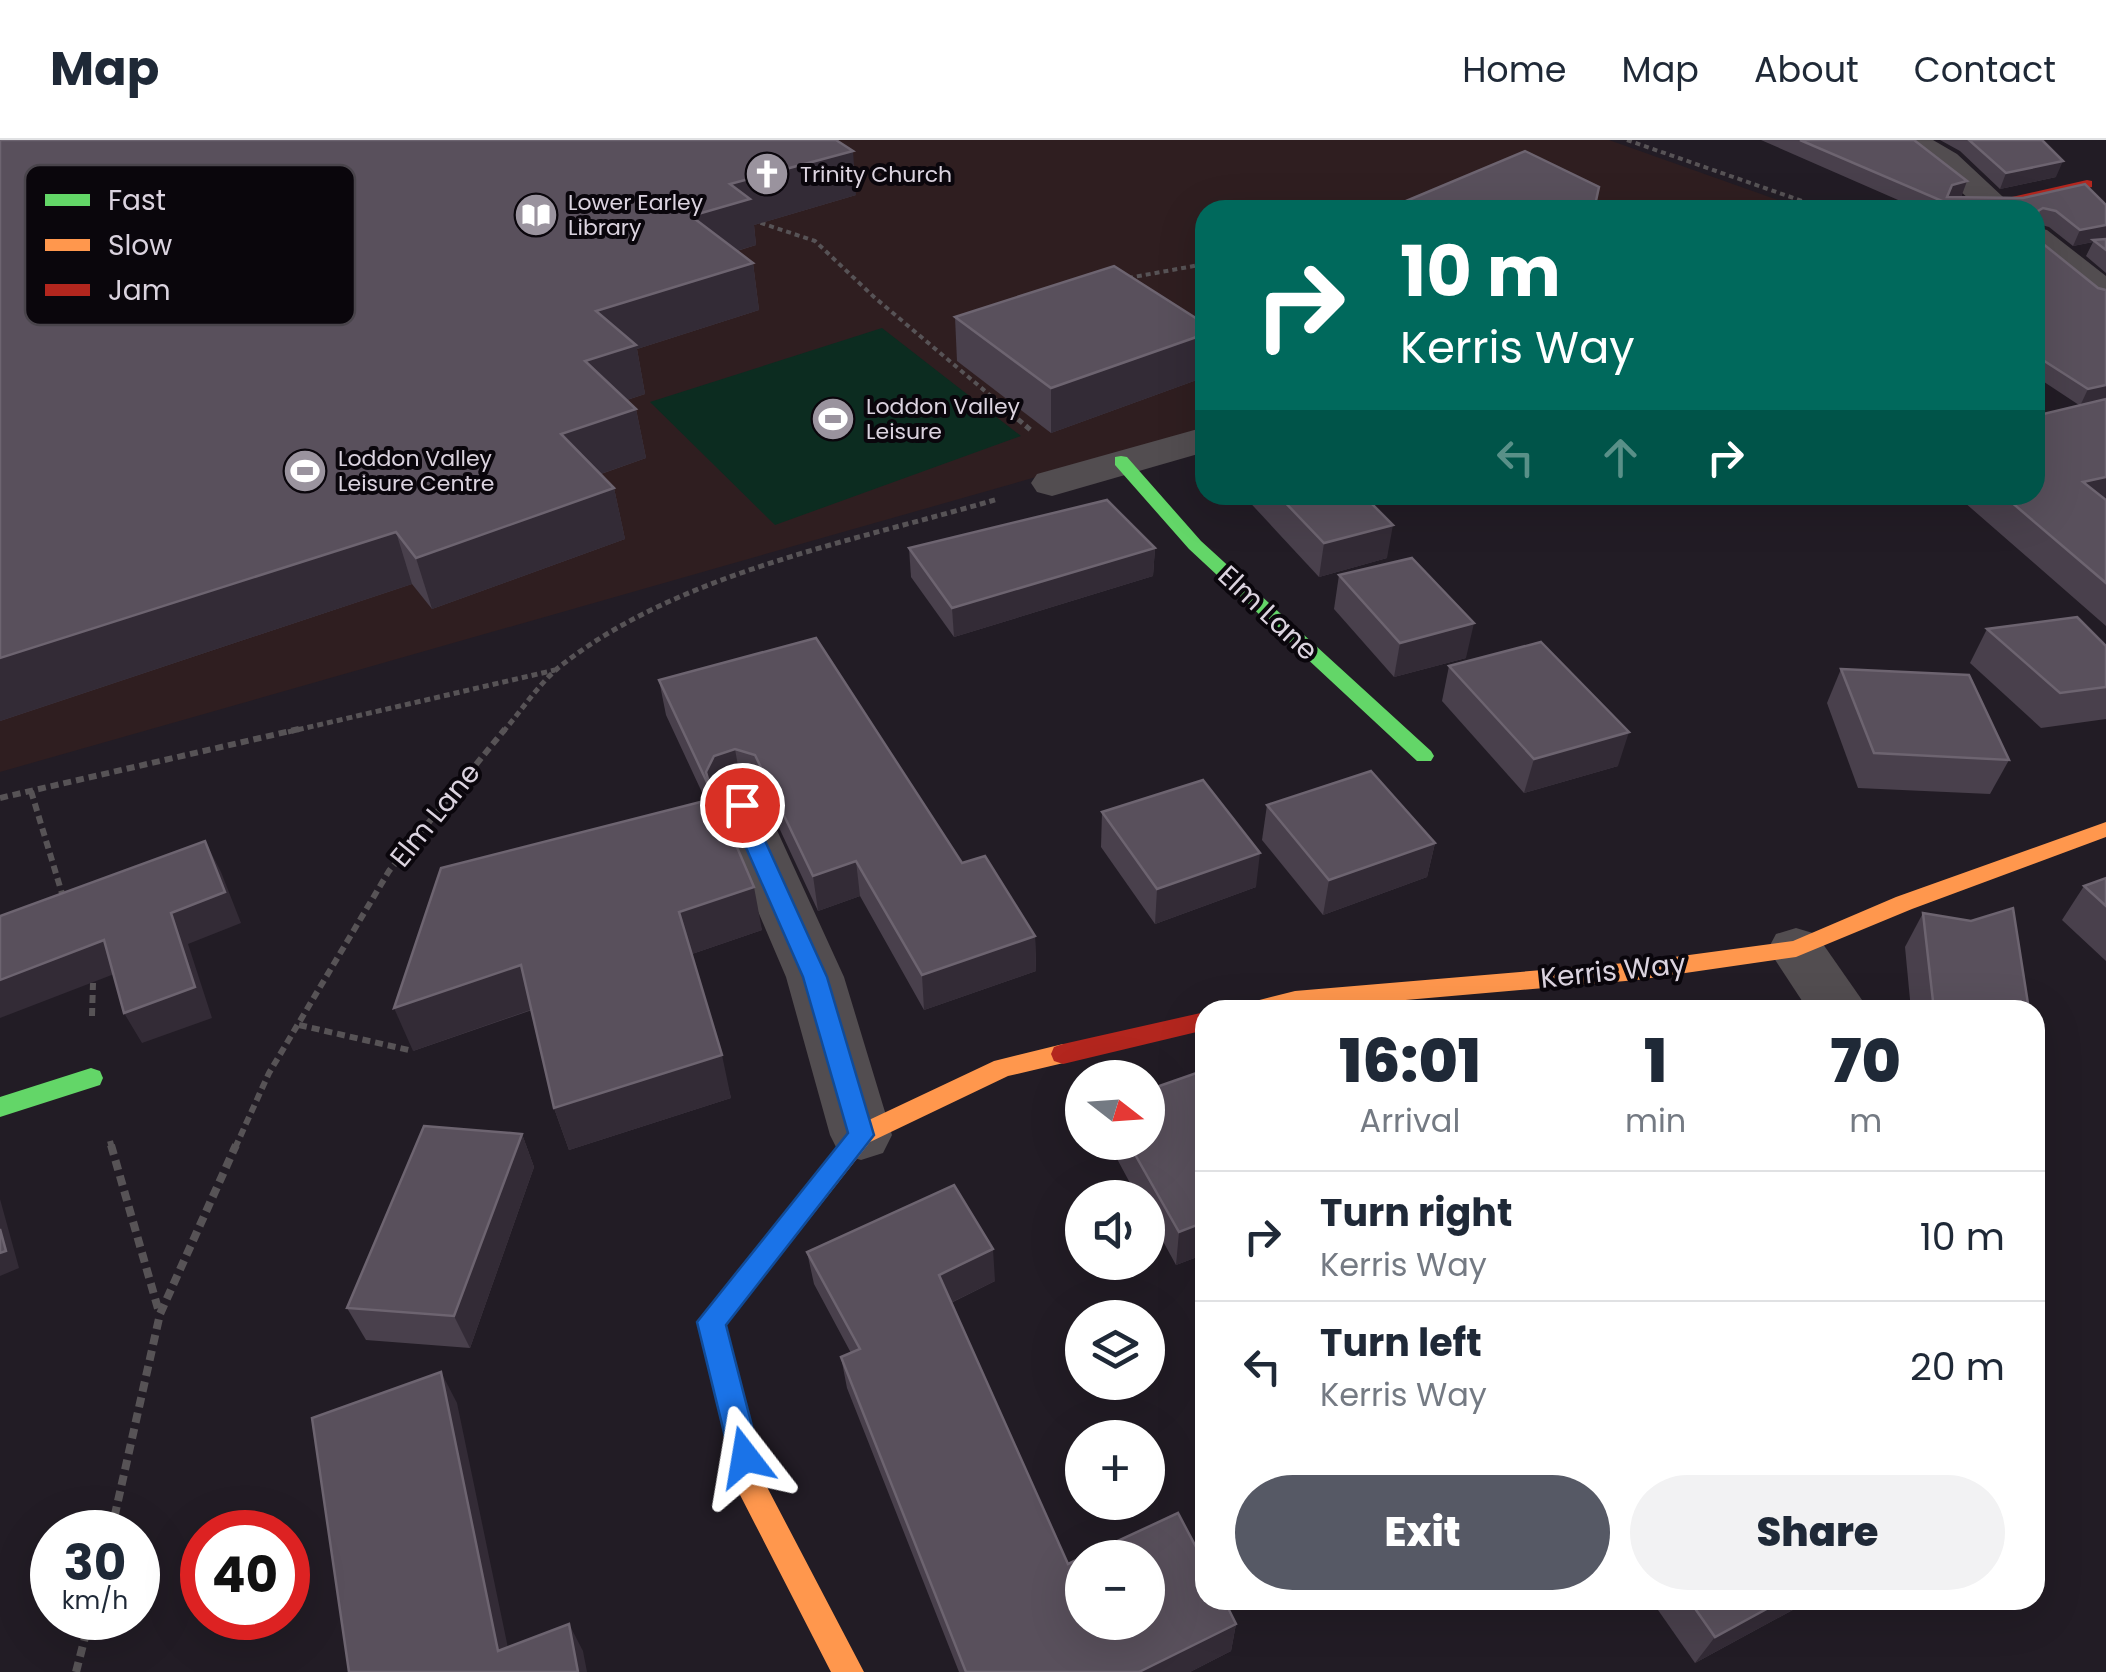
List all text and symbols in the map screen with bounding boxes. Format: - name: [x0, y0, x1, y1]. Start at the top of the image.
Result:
- text: Map: [50, 35, 159, 102]
- text: Home: [1462, 45, 1567, 94]
- text: Map: [1622, 45, 1699, 94]
- text: About: [1754, 45, 1859, 94]
- text: Contact: [1914, 45, 2056, 94]
- church icon: Trinity Church: [744, 151, 790, 197]
- place label: Trinity Church: [800, 159, 952, 190]
- legend: [25, 165, 355, 325]
- text: Fast: [108, 181, 166, 220]
- place label: Lower Earley Library: [568, 187, 704, 243]
- library icon: Lower Earley Library: [513, 192, 559, 238]
- text: 10 m: [1400, 222, 1561, 321]
- text: Slow: [108, 226, 172, 265]
- icon: right: [1235, 240, 1365, 370]
- text: Jam: [108, 271, 171, 310]
- text: Kerris Way: [1400, 316, 1635, 379]
- place label: Loddon Valley Leisure: [866, 391, 1021, 447]
- sports icon: Loddon Valley Leisure: [810, 396, 856, 442]
- icon: left: [1488, 430, 1543, 485]
- icon: ahead: [1593, 430, 1648, 485]
- icon: right: [1698, 430, 1753, 485]
- place label: Loddon Valley Leisure Centre: [338, 443, 494, 499]
- sports icon: Loddon Valley Leisure Centre: [282, 448, 328, 494]
- street label: Elm Lane: [1209, 556, 1327, 670]
- street label: Elm Lane: [381, 755, 489, 875]
- pin: [700, 763, 785, 848]
- icon: arrive: [715, 778, 770, 833]
- street label: Kerris Way: [1538, 944, 1688, 998]
- text: 16:01: [1339, 1019, 1481, 1103]
- text: 1: [1644, 1019, 1667, 1103]
- text: 70: [1830, 1019, 1901, 1103]
- north arrow: [1065, 1060, 1165, 1160]
- map controls: [1065, 1060, 1165, 1640]
- text: Arrival: [1360, 1098, 1460, 1143]
- text: min: [1625, 1098, 1686, 1143]
- text: m: [1849, 1098, 1882, 1143]
- button: sound: [1065, 1180, 1165, 1280]
- text: Turn right: [1320, 1186, 1512, 1239]
- icon: right: [1235, 1209, 1290, 1264]
- text: 10 m: [1920, 1210, 2005, 1263]
- text: Kerris Way: [1320, 1242, 1487, 1287]
- button: layers: [1065, 1300, 1165, 1400]
- text: Turn left: [1320, 1316, 1482, 1369]
- icon: left: [1235, 1339, 1290, 1394]
- text: 20 m: [1910, 1340, 2005, 1393]
- text: Kerris Way: [1320, 1372, 1487, 1417]
- position arrow: [693, 1405, 797, 1509]
- button: +: [1065, 1420, 1165, 1520]
- button: Exit: [1235, 1475, 1610, 1590]
- button: Share: [1630, 1475, 2005, 1590]
- speed limit sign: 40: [180, 1510, 310, 1640]
- text: 30: [64, 1527, 126, 1598]
- button: −: [1065, 1540, 1165, 1640]
- text: km/h: [62, 1583, 128, 1618]

